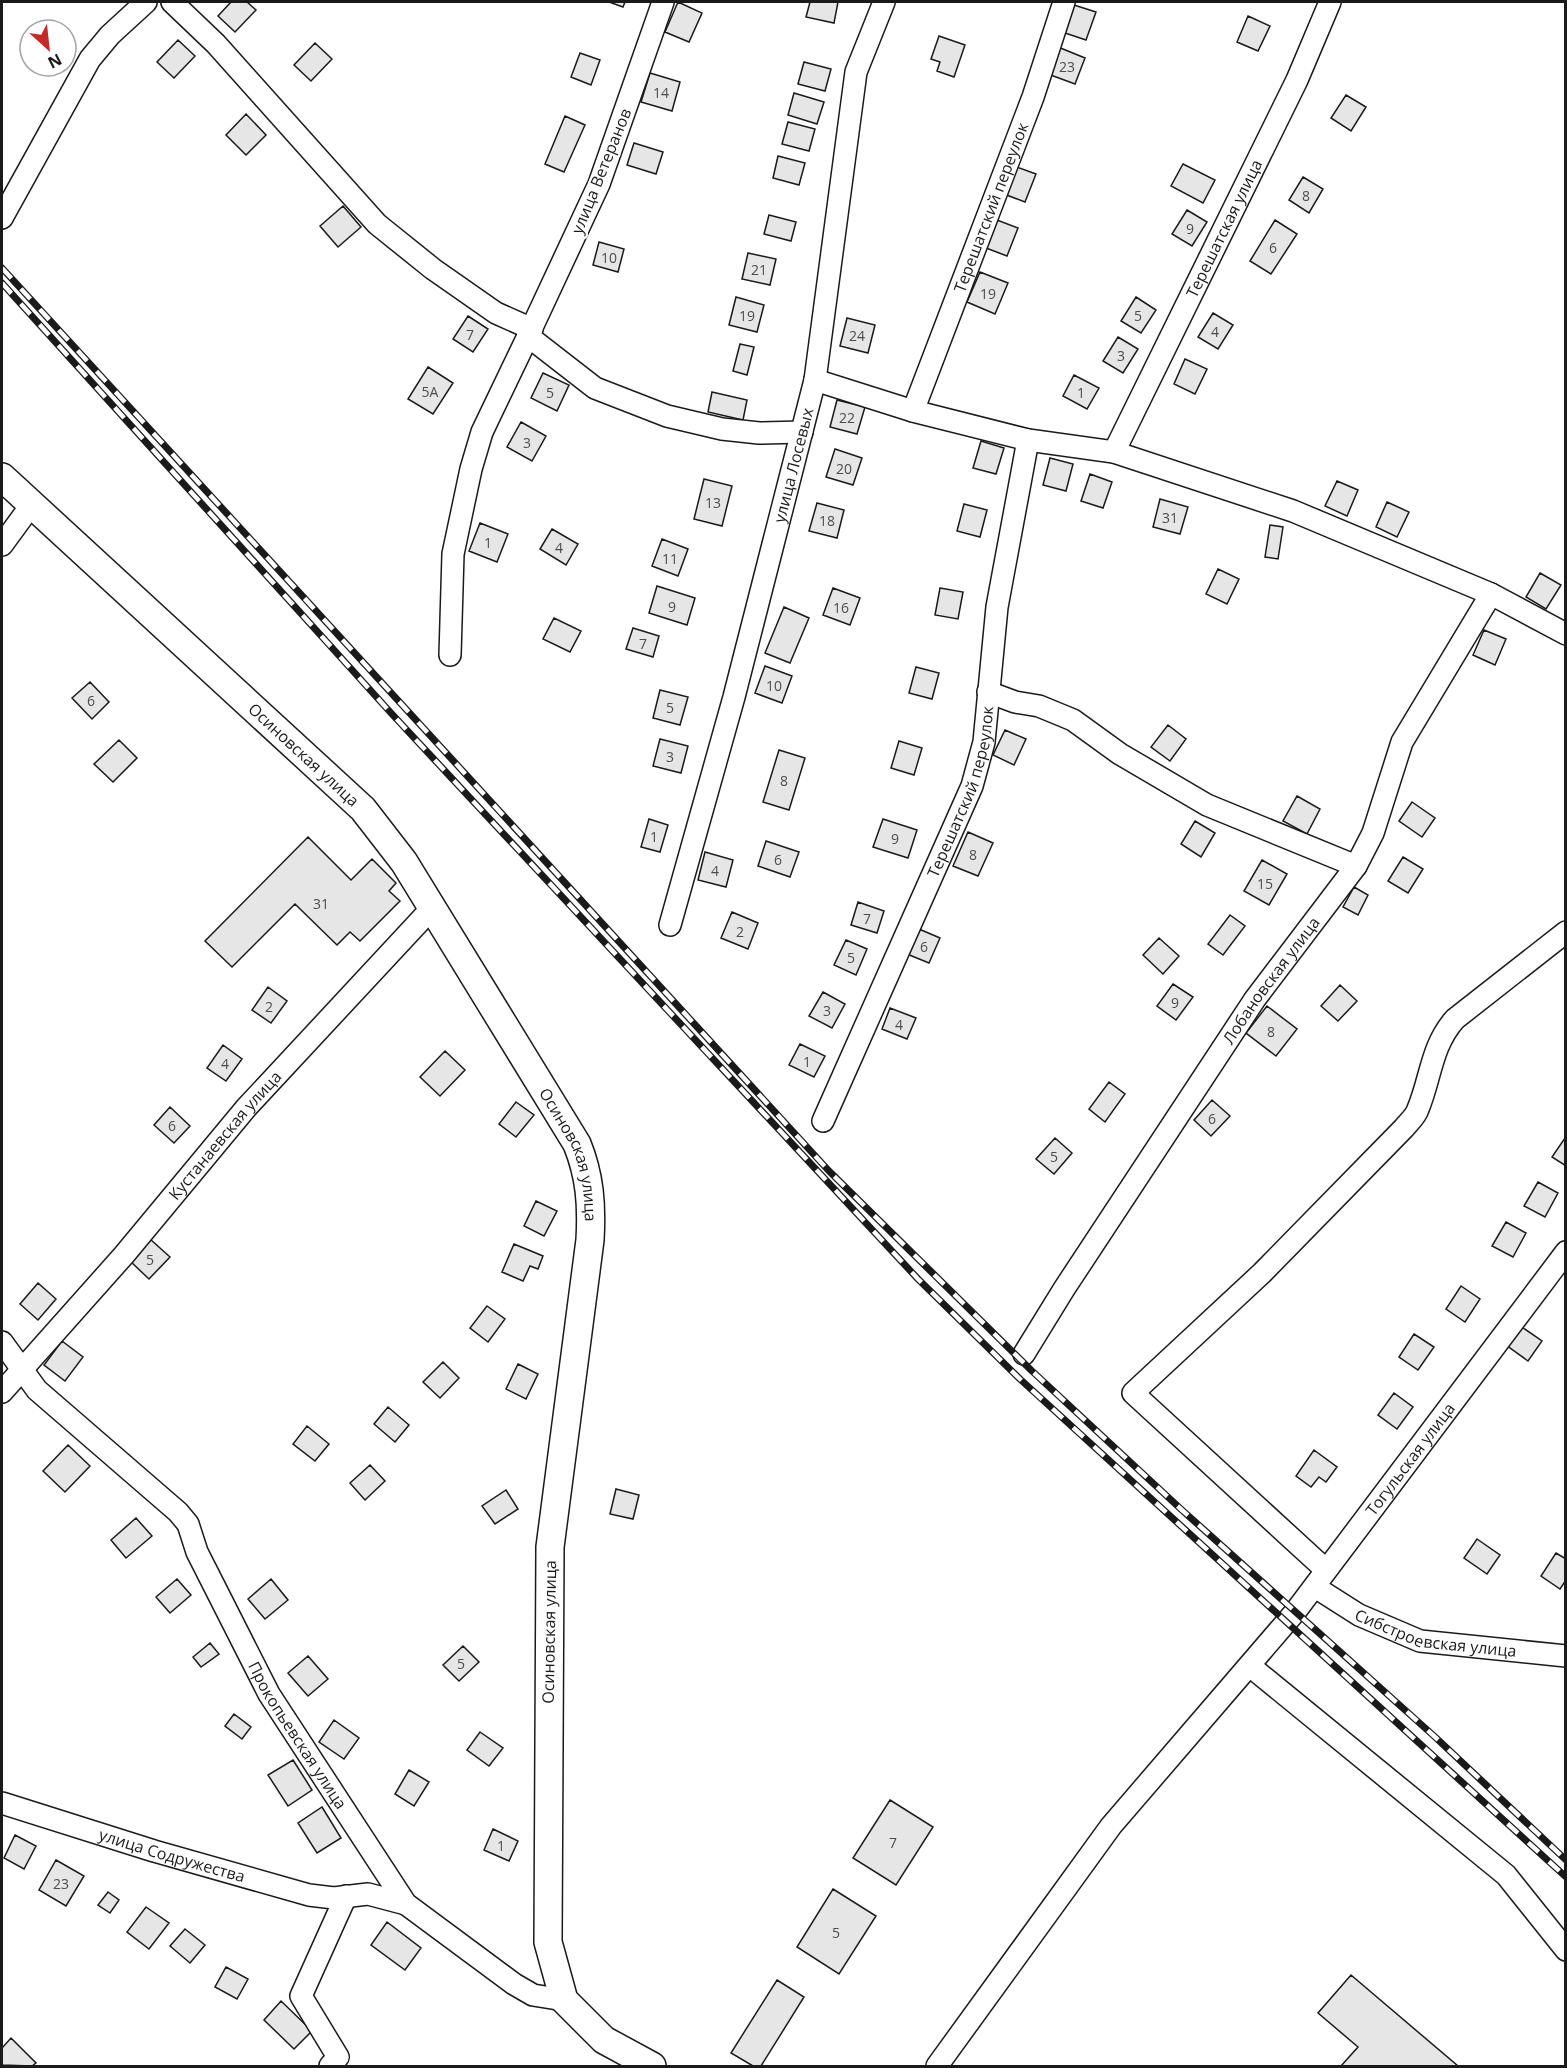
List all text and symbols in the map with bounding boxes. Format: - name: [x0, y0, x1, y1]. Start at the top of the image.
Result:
- north arrow: [18, 18, 78, 78]
- text: N: [44, 49, 66, 74]
- house number: 23: [1059, 57, 1075, 76]
- house number: 14: [653, 83, 669, 102]
- street label: улица Ветеранов: [566, 105, 636, 237]
- street label: Терешатский переулок: [948, 118, 1034, 296]
- street label: Терешатская улица: [1181, 156, 1267, 301]
- house number: 8: [1302, 186, 1310, 205]
- house number: 9: [1186, 219, 1194, 238]
- house number: 6: [1269, 238, 1277, 257]
- house number: 10: [601, 248, 617, 267]
- house number: 21: [751, 260, 767, 279]
- house number: 19: [980, 284, 996, 303]
- house number: 19: [739, 306, 755, 325]
- house number: 5: [1134, 306, 1142, 325]
- house number: 4: [1211, 322, 1219, 341]
- house number: 7: [466, 325, 474, 344]
- house number: 24: [849, 326, 865, 345]
- house number: 3: [1117, 346, 1125, 365]
- house number: 5А: [422, 382, 439, 401]
- house number: 5: [546, 383, 554, 402]
- house number: 1: [1077, 383, 1085, 402]
- street label: улица Лосевых: [768, 405, 819, 525]
- house number: 22: [839, 408, 855, 427]
- house number: 3: [523, 433, 531, 452]
- house number: 20: [836, 459, 852, 478]
- house number: 13: [705, 493, 721, 512]
- house number: 31: [1162, 508, 1178, 527]
- house number: 18: [819, 511, 835, 530]
- house number: 1: [484, 533, 492, 552]
- house number: 4: [555, 538, 563, 557]
- house number: 11: [662, 549, 678, 568]
- house number: 9: [668, 597, 676, 616]
- house number: 16: [833, 598, 849, 617]
- house number: 7: [639, 634, 647, 653]
- house number: 10: [766, 676, 782, 695]
- house number: 6: [87, 691, 95, 710]
- street label: Осиновская улица: [244, 698, 364, 811]
- house number: 5: [666, 698, 674, 717]
- street label: Терешатский переулок: [922, 704, 998, 881]
- house number: 3: [666, 747, 674, 766]
- house number: 8: [780, 771, 788, 790]
- house number: 1: [650, 827, 658, 846]
- house number: 9: [891, 829, 899, 848]
- house number: 8: [969, 845, 977, 864]
- house number: 6: [774, 850, 782, 869]
- house number: 4: [711, 861, 719, 880]
- house number: 15: [1257, 874, 1273, 893]
- house number: 31: [313, 894, 329, 913]
- house number: 7: [863, 909, 871, 928]
- street label: Лобановская улица: [1217, 912, 1325, 1048]
- house number: 2: [736, 922, 744, 941]
- house number: 6: [920, 937, 928, 956]
- house number: 5: [847, 948, 855, 967]
- house number: 9: [1171, 993, 1179, 1012]
- house number: 2: [265, 997, 273, 1016]
- house number: 3: [823, 1001, 831, 1020]
- house number: 4: [895, 1015, 903, 1034]
- house number: 8: [1267, 1022, 1275, 1041]
- house number: 1: [803, 1052, 811, 1071]
- house number: 4: [221, 1054, 229, 1073]
- street label: Кустанаевская улица: [163, 1066, 286, 1204]
- street label: Осиновская улица: [534, 1084, 602, 1222]
- house number: 6: [1208, 1109, 1216, 1128]
- house number: 6: [168, 1116, 176, 1135]
- house number: 5: [1050, 1147, 1058, 1166]
- house number: 5: [146, 1250, 154, 1269]
- street label: Тогульская улица: [1360, 1398, 1460, 1520]
- street label: Осиновская улица: [537, 1560, 561, 1704]
- street label: Сибстроевская улица: [1351, 1604, 1517, 1662]
- house number: 5: [457, 1654, 465, 1673]
- street label: Прокопьевская улица: [243, 1657, 352, 1813]
- street label: улица Содружества: [96, 1823, 248, 1887]
- house number: 7: [889, 1833, 897, 1852]
- house number: 1: [497, 1836, 505, 1855]
- house number: 23: [53, 1874, 69, 1893]
- house number: 5: [832, 1923, 840, 1942]

